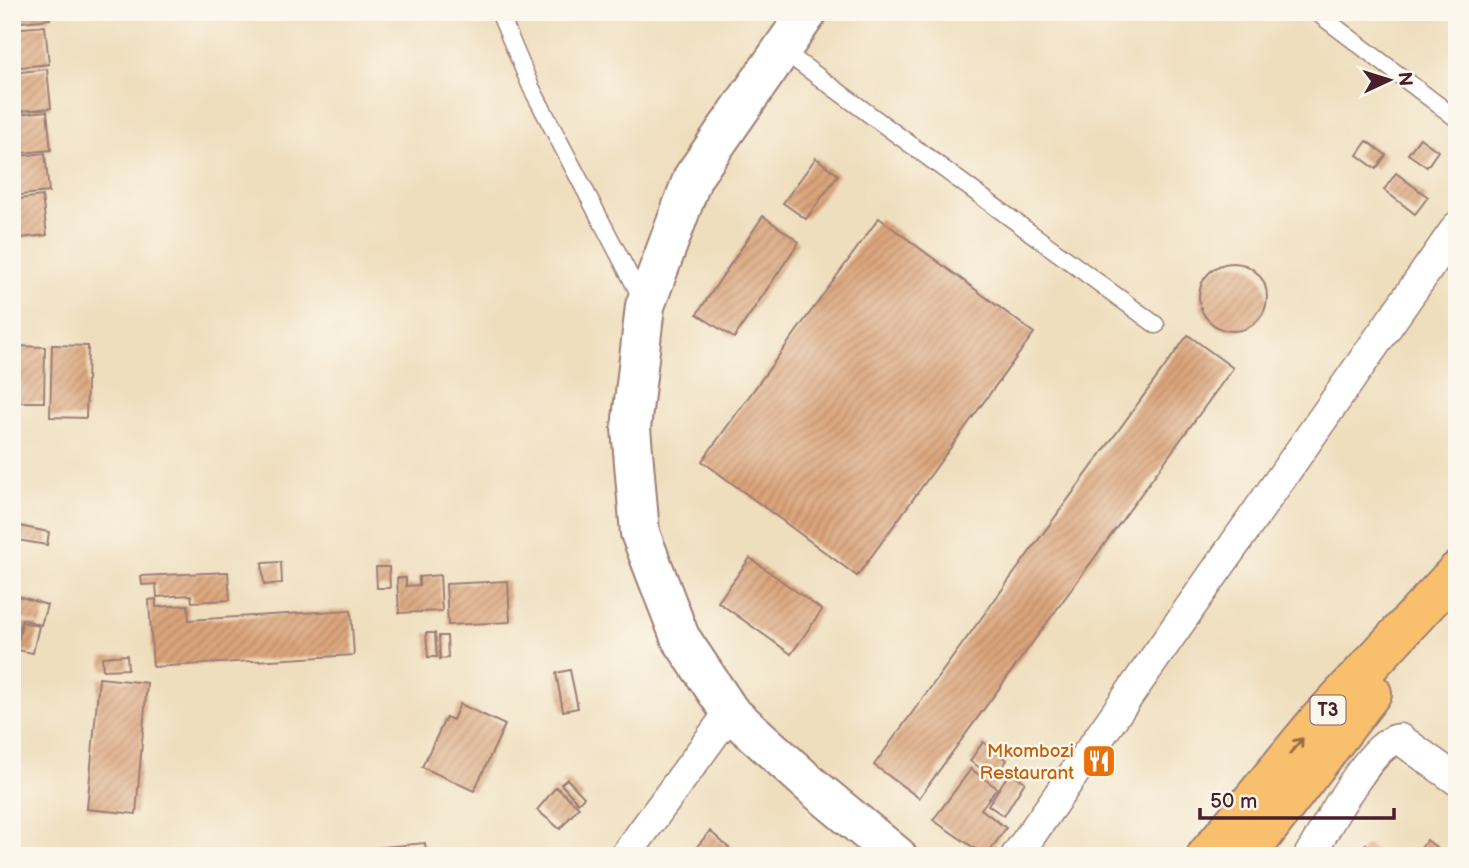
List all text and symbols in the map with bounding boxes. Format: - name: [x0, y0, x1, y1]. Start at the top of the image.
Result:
- north arrow: [1354, 46, 1424, 116]
- text: N: [1392, 71, 1416, 87]
- road number: T3: [1310, 696, 1346, 724]
- one-way arrow: [1288, 738, 1304, 756]
- place label: Mkombozi Restaurant: [979, 740, 1074, 785]
- restaurant icon: Mkombozi Restaurant: [1080, 742, 1118, 780]
- scale bar: [1200, 777, 1394, 821]
- text: 50 m: [1210, 789, 1257, 814]

